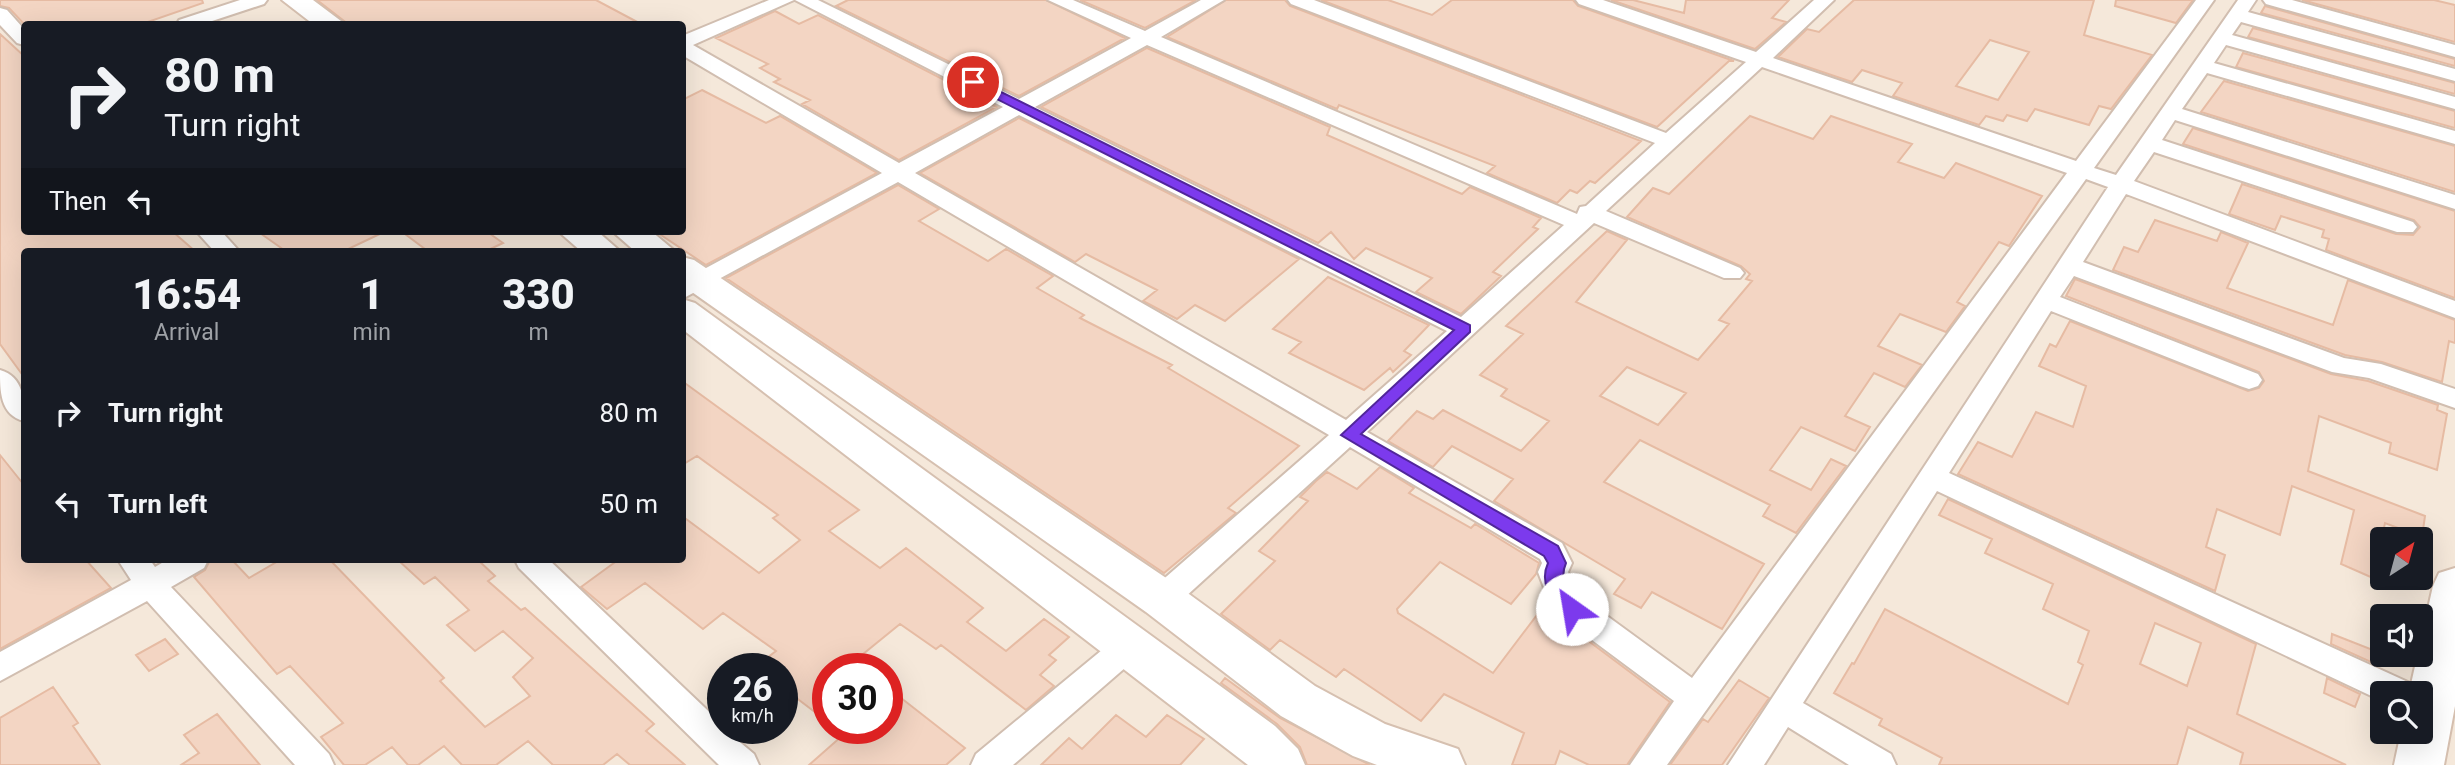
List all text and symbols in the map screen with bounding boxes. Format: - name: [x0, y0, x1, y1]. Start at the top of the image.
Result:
- text: 80 m: [164, 47, 275, 104]
- icon: right: [49, 49, 140, 140]
- pin: [943, 52, 1003, 112]
- icon: arrive: [954, 63, 992, 101]
- text: Turn right: [164, 106, 300, 144]
- icon: left: [121, 182, 159, 220]
- text: Then: [49, 186, 107, 216]
- text: 16:54: [132, 270, 241, 319]
- text: 1: [360, 270, 384, 319]
- text: 330: [502, 270, 575, 319]
- text: Arrival: [154, 319, 219, 346]
- text: min: [352, 319, 391, 346]
- text: m: [528, 319, 549, 346]
- icon: right: [49, 394, 87, 432]
- text: Turn right: [108, 398, 223, 428]
- text: 80 m: [600, 398, 658, 428]
- icon: left: [49, 485, 87, 523]
- text: Turn left: [108, 489, 207, 519]
- text: 50 m: [600, 489, 658, 519]
- north arrow: [2370, 527, 2432, 590]
- map controls: [2370, 527, 2433, 744]
- position arrow: [1535, 572, 1609, 646]
- button: sound: [2370, 604, 2433, 667]
- speed limit sign: 30: [812, 653, 903, 744]
- text: 26: [732, 669, 773, 710]
- button: search: [2370, 681, 2433, 744]
- text: km/h: [731, 705, 774, 726]

